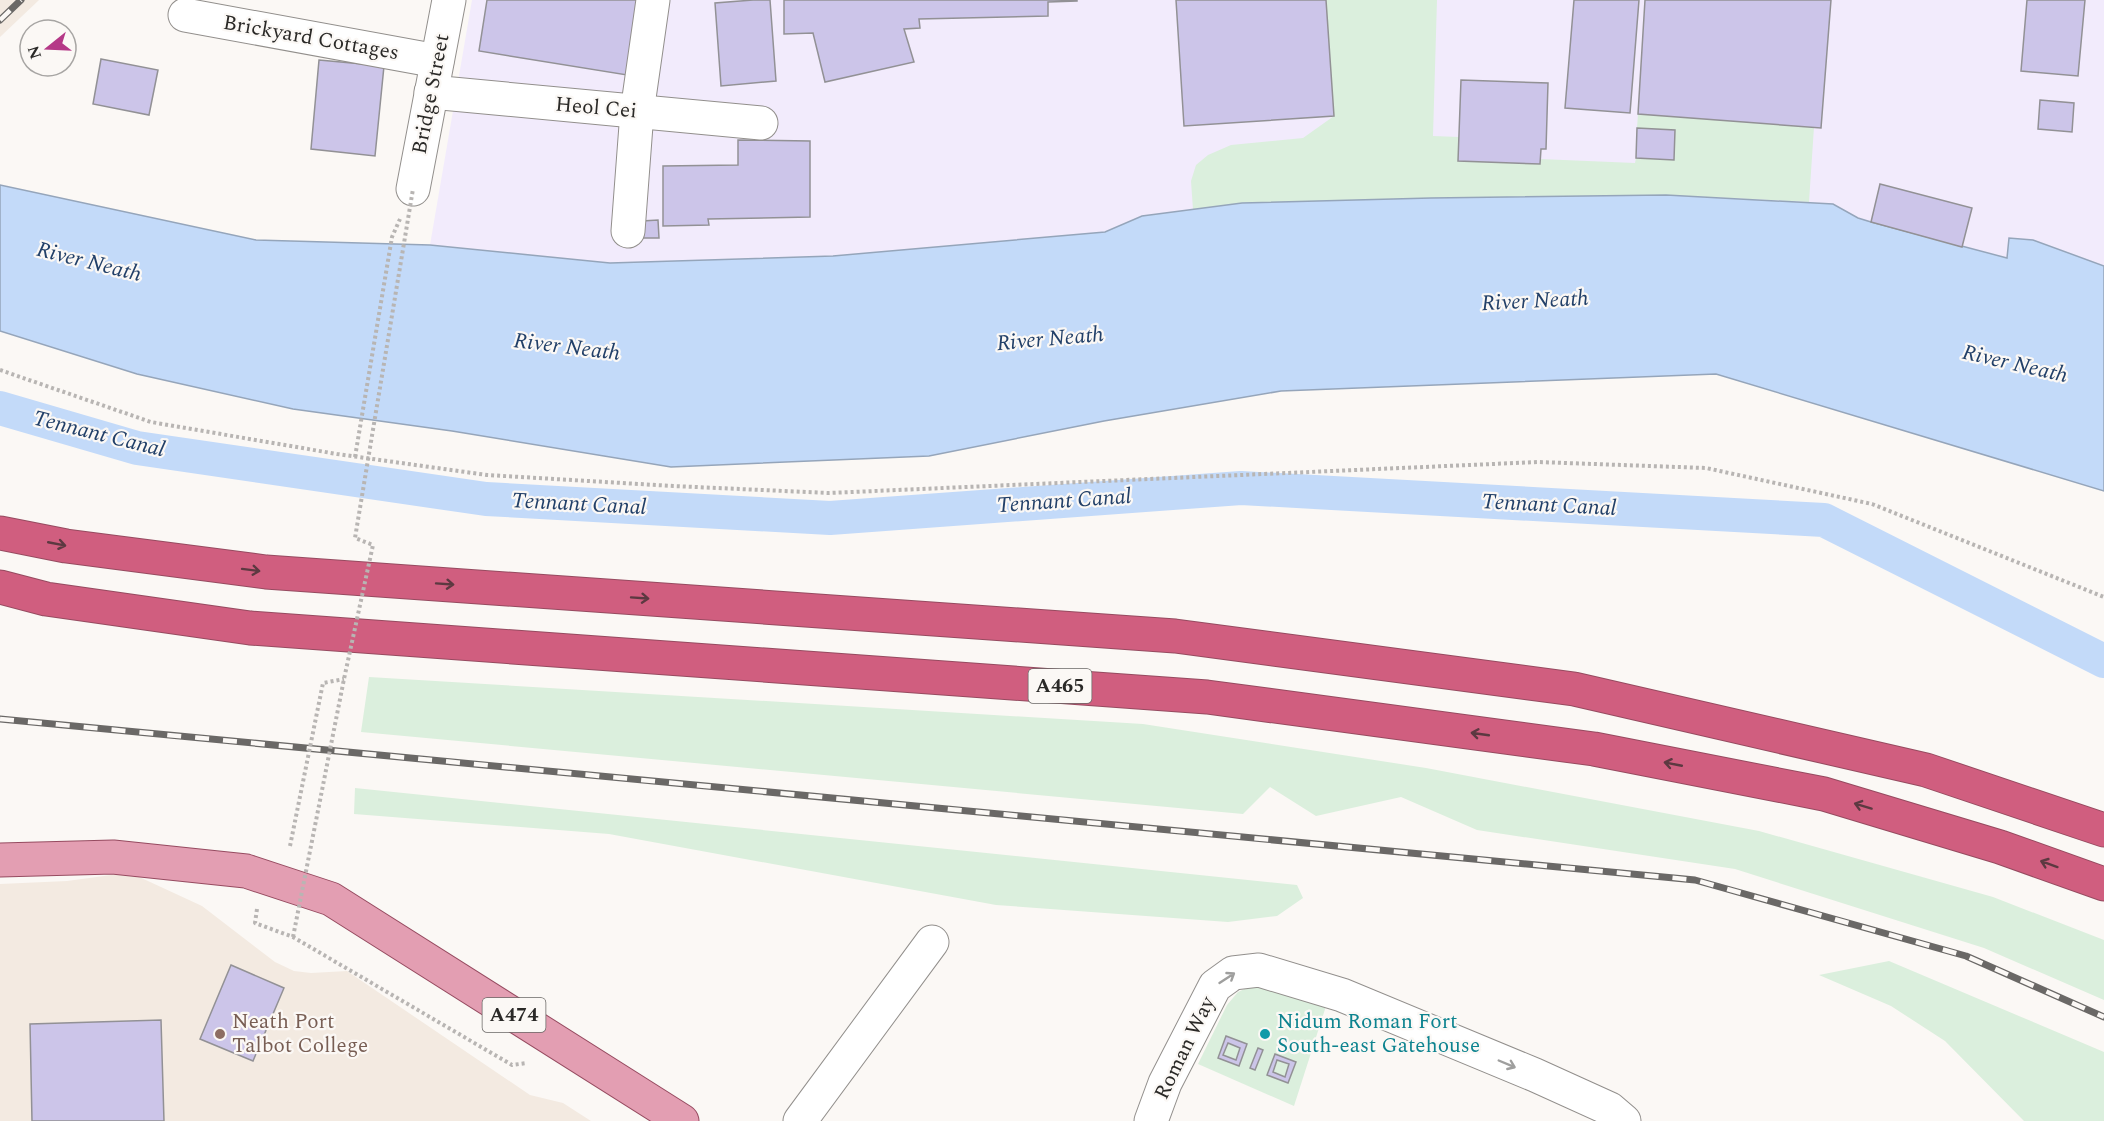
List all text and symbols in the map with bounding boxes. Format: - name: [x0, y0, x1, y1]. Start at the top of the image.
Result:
- street label: Brickyard Cottages: [220, 7, 402, 69]
- north arrow: [18, 18, 78, 78]
- street label: Bridge Street: [404, 31, 458, 157]
- text: N: [21, 42, 48, 62]
- street label: Heol Cei: [554, 88, 638, 128]
- water label: River Neath: [33, 233, 145, 291]
- water label: River Neath: [1481, 282, 1589, 320]
- water label: River Neath: [995, 318, 1105, 360]
- water label: River Neath: [512, 324, 622, 370]
- water label: River Neath: [1959, 336, 2071, 392]
- water label: Tennant Canal: [30, 402, 169, 466]
- water label: Tennant Canal: [996, 480, 1133, 522]
- water label: Tennant Canal: [511, 484, 647, 524]
- water label: Tennant Canal: [1481, 485, 1617, 525]
- one-way arrow: [47, 539, 67, 550]
- one-way arrow: [240, 564, 260, 575]
- one-way arrow: [435, 579, 455, 590]
- one-way arrow: [629, 593, 649, 604]
- road number: A465: [1028, 669, 1092, 703]
- one-way arrow: [1471, 728, 1490, 739]
- one-way arrow: [1663, 758, 1683, 769]
- one-way arrow: [1854, 800, 1873, 811]
- one-way arrow: [2040, 858, 2059, 869]
- one-way arrow: [1218, 972, 1235, 985]
- street label: Roman Way: [1146, 990, 1224, 1105]
- road number: A474: [482, 998, 546, 1032]
- place label: Neath Port Talbot College: [232, 1006, 368, 1062]
- place label: Nidum Roman Fort South-east Gatehouse: [1277, 1006, 1480, 1062]
- marker: Neath Port Talbot College: [213, 1027, 227, 1041]
- marker: Nidum Roman Fort South-east Gatehouse: [1258, 1027, 1272, 1041]
- one-way arrow: [1497, 1059, 1516, 1070]

